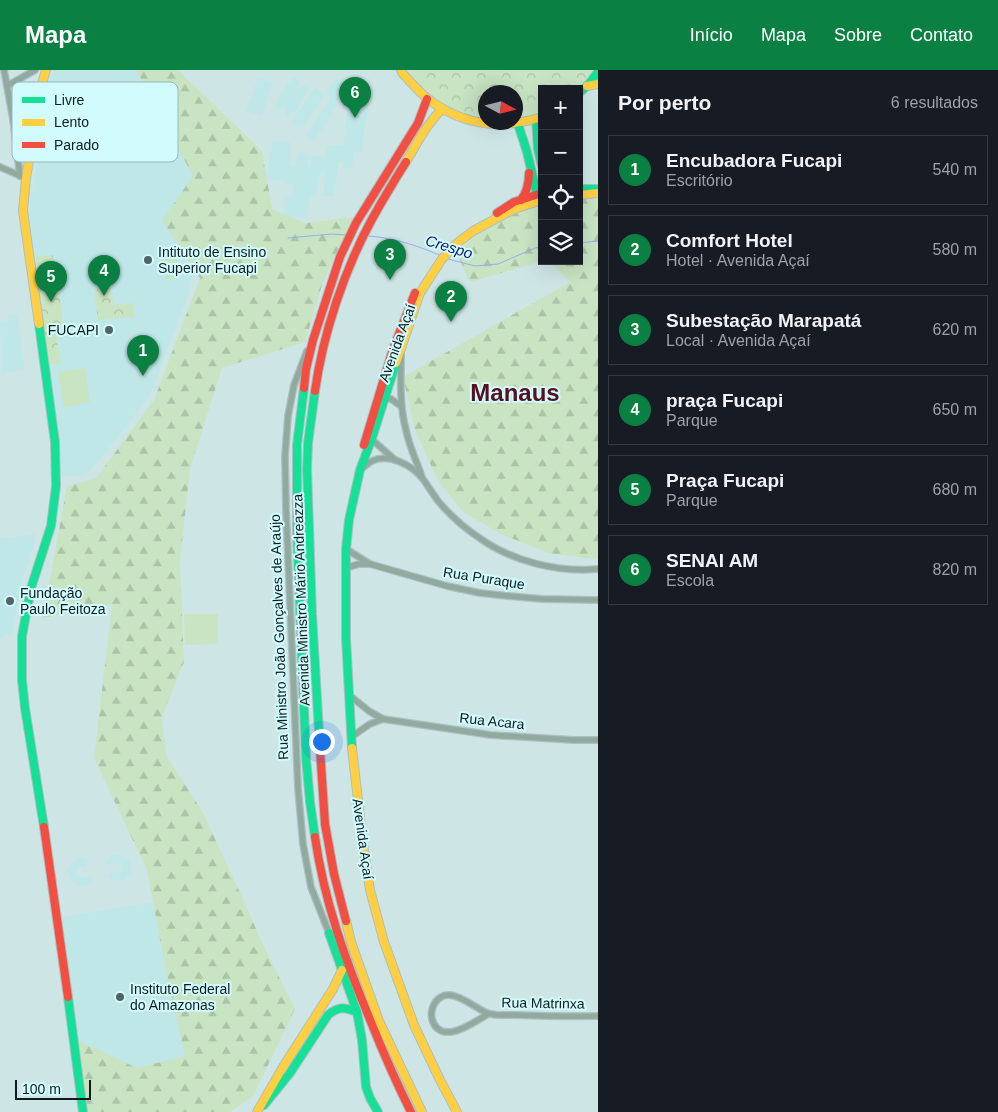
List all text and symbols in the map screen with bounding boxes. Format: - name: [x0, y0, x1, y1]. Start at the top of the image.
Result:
- text: Mapa: [25, 21, 86, 48]
- text: Início: [690, 25, 733, 45]
- text: Mapa: [761, 25, 806, 45]
- text: Sobre: [834, 25, 882, 45]
- text: Contato: [910, 25, 973, 45]
- pin: 6: [339, 77, 371, 118]
- legend: [12, 82, 178, 162]
- north arrow: [478, 85, 523, 130]
- map controls: [538, 85, 583, 265]
- button: +: [538, 85, 583, 130]
- text: Por perto: [618, 91, 711, 114]
- text: Livre: [54, 92, 85, 108]
- text: 6 resultados: [891, 94, 978, 111]
- text: Lento: [54, 114, 89, 130]
- button: −: [538, 130, 583, 175]
- text: Parado: [54, 137, 99, 153]
- text: Encubadora Fucapi: [666, 150, 842, 171]
- text: 1: [631, 161, 639, 178]
- text: 540 m: [933, 161, 977, 178]
- text: Escritório: [666, 172, 733, 189]
- button: locate: [538, 175, 583, 220]
- button: layers: [538, 220, 583, 265]
- text: Comfort Hotel: [666, 230, 793, 251]
- water label: Crespo: [424, 231, 475, 262]
- pin: 3: [374, 239, 406, 280]
- text: 2: [631, 241, 639, 258]
- text: 580 m: [933, 241, 977, 258]
- place label: Intituto de Ensino Superior Fucapi: [158, 244, 266, 276]
- text: Hotel · Avenida Açaí: [666, 252, 810, 269]
- marker: Intituto de Ensino Superior Fucapi: [142, 254, 154, 266]
- pin: 4: [88, 255, 120, 296]
- pin: 5: [35, 261, 67, 302]
- pin: 2: [435, 281, 467, 322]
- street label: Avenida Açaí: [376, 302, 418, 384]
- text: Subestação Marapatá: [666, 310, 861, 331]
- text: 3: [631, 321, 639, 338]
- text: 620 m: [933, 321, 977, 338]
- place label: FUCAPI: [48, 322, 99, 338]
- marker: FUCAPI: [103, 324, 115, 336]
- text: Local · Avenida Açaí: [666, 332, 811, 349]
- pin: 1: [127, 335, 159, 376]
- district label: Manaus: [470, 379, 560, 406]
- text: praça Fucapi: [666, 390, 783, 411]
- text: 4: [631, 401, 639, 418]
- text: 650 m: [933, 401, 977, 418]
- text: Parque: [666, 412, 718, 429]
- text: Praça Fucapi: [666, 470, 784, 491]
- text: 5: [631, 481, 639, 498]
- text: 680 m: [933, 481, 977, 498]
- text: Parque: [666, 492, 718, 509]
- street label: Avenida Ministro Mário Andreazza: [289, 493, 313, 706]
- street label: Rua Ministro João Gonçalves de Araújo: [267, 514, 291, 760]
- text: SENAI AM: [666, 550, 758, 571]
- text: 6: [631, 561, 639, 578]
- text: 820 m: [933, 561, 977, 578]
- street label: Rua Puraque: [442, 564, 526, 592]
- text: Escola: [666, 572, 714, 589]
- place label: Fundação Paulo Feitoza: [20, 585, 106, 617]
- marker: Fundação Paulo Feitoza: [4, 595, 16, 607]
- street label: Rua Acara: [459, 710, 526, 732]
- your location: [309, 729, 335, 755]
- street label: Avenida Açaí: [349, 798, 377, 881]
- place label: Instituto Federal do Amazonas: [130, 981, 230, 1013]
- marker: Instituto Federal do Amazonas: [114, 991, 126, 1003]
- street label: Rua Matrinxa: [501, 994, 585, 1012]
- scale bar: [15, 1077, 91, 1100]
- text: 100 m: [22, 1081, 61, 1097]

